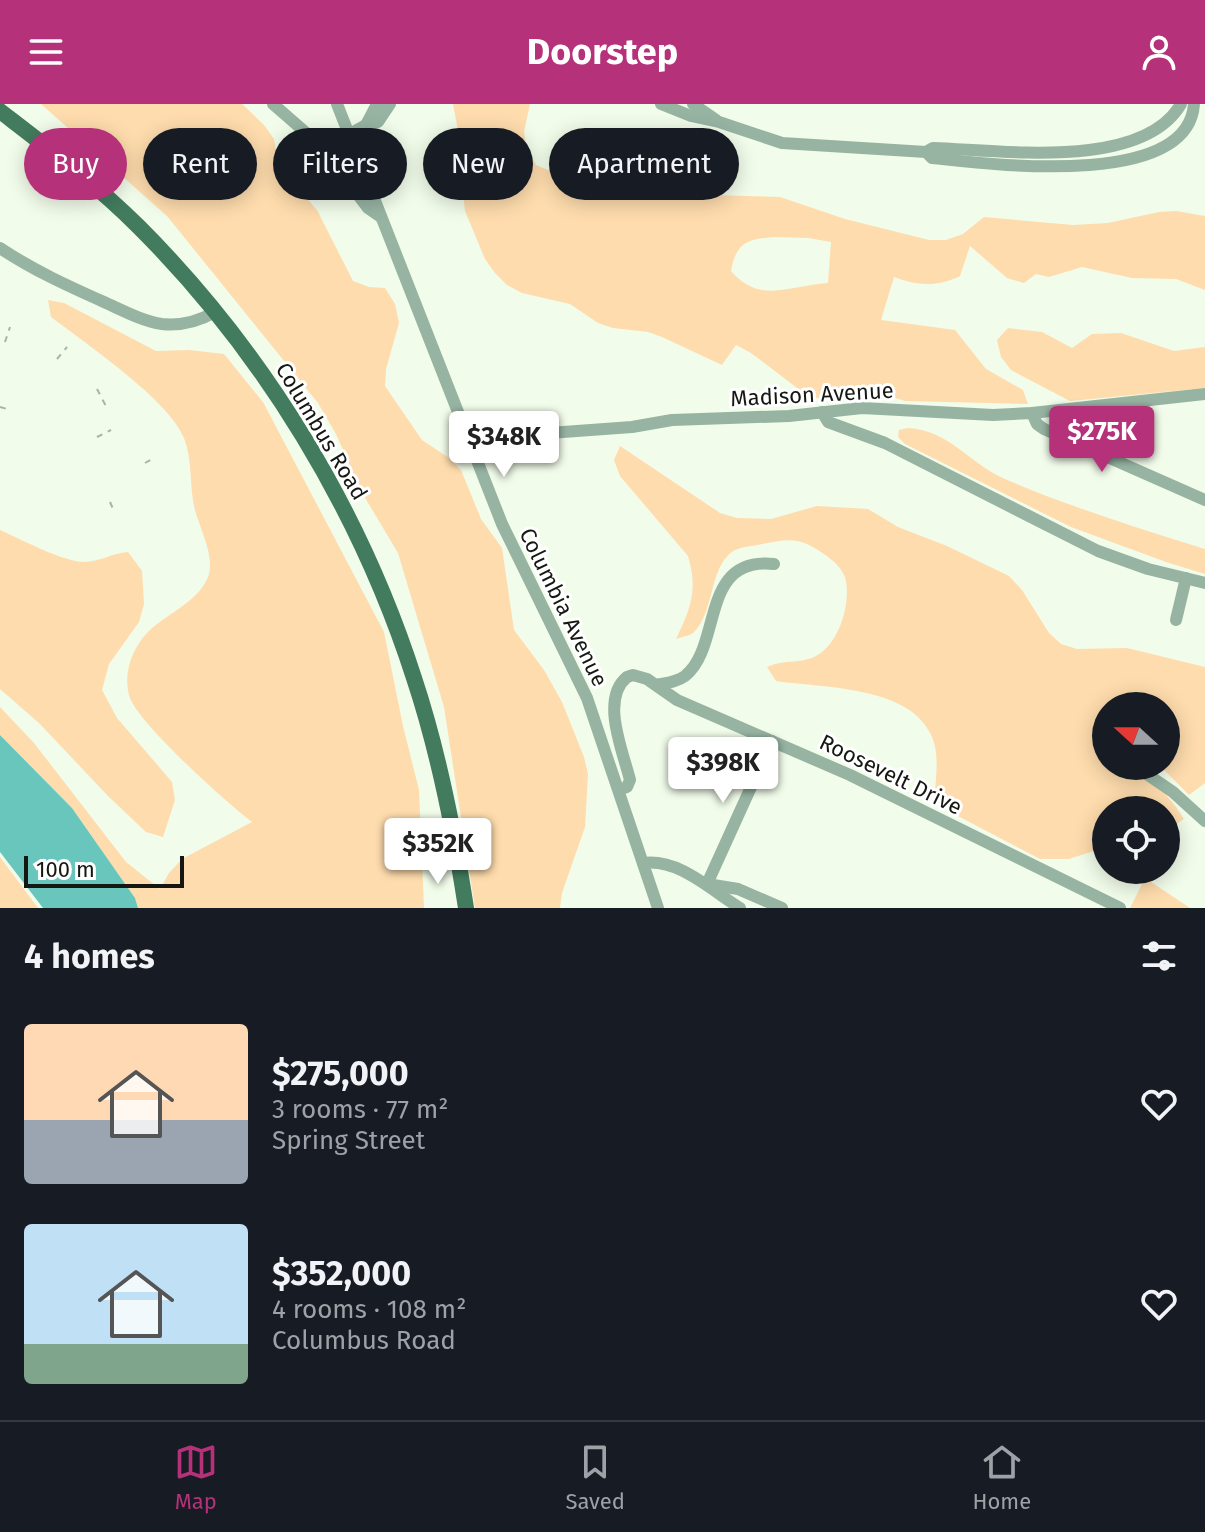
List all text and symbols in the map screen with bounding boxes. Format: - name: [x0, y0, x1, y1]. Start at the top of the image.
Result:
- icon: menu: [24, 30, 68, 74]
- text: Doorstep: [527, 30, 678, 74]
- icon: person: [1137, 30, 1181, 74]
- chip: Buy: [24, 128, 127, 200]
- chip: Rent: [143, 128, 257, 200]
- chip: Filters: [273, 128, 407, 200]
- chip: New: [423, 128, 533, 200]
- chip: Apartment: [549, 128, 739, 200]
- street label: Columbus Road: [270, 358, 373, 505]
- street label: Madison Avenue: [730, 377, 894, 412]
- pin: $275K: [1046, 406, 1158, 474]
- pin: $348K: [448, 411, 560, 479]
- text: $275K: [1067, 416, 1137, 447]
- text: $348K: [467, 421, 541, 452]
- street label: Columbia Avenue: [514, 524, 614, 691]
- north arrow: [1092, 692, 1180, 780]
- map controls: [1092, 692, 1180, 884]
- street label: Roosevelt Drive: [815, 728, 967, 821]
- pin: $398K: [667, 737, 779, 805]
- text: $398K: [686, 747, 760, 778]
- button: locate: [1092, 796, 1180, 884]
- pin: $352K: [382, 818, 494, 886]
- text: $352K: [402, 828, 474, 859]
- scale bar: [24, 852, 184, 888]
- text: 100 m: [36, 856, 95, 883]
- icon: filters: [1137, 934, 1181, 978]
- text: 4 homes: [24, 936, 155, 977]
- text: $275,000: [272, 1053, 409, 1094]
- icon: home: [88, 1056, 184, 1152]
- icon: heart: [1137, 1082, 1181, 1126]
- text: 3 rooms · 77 m²: [272, 1094, 448, 1125]
- text: Spring Street: [272, 1125, 425, 1156]
- text: $352,000: [272, 1253, 411, 1294]
- icon: home: [88, 1256, 184, 1352]
- icon: heart: [1137, 1282, 1181, 1326]
- text: 4 rooms · 108 m²: [272, 1294, 466, 1325]
- text: Columbus Road: [272, 1325, 456, 1356]
- tab: Map: [174, 1440, 218, 1515]
- tab: Saved: [565, 1440, 625, 1515]
- tab: Home: [973, 1440, 1031, 1515]

